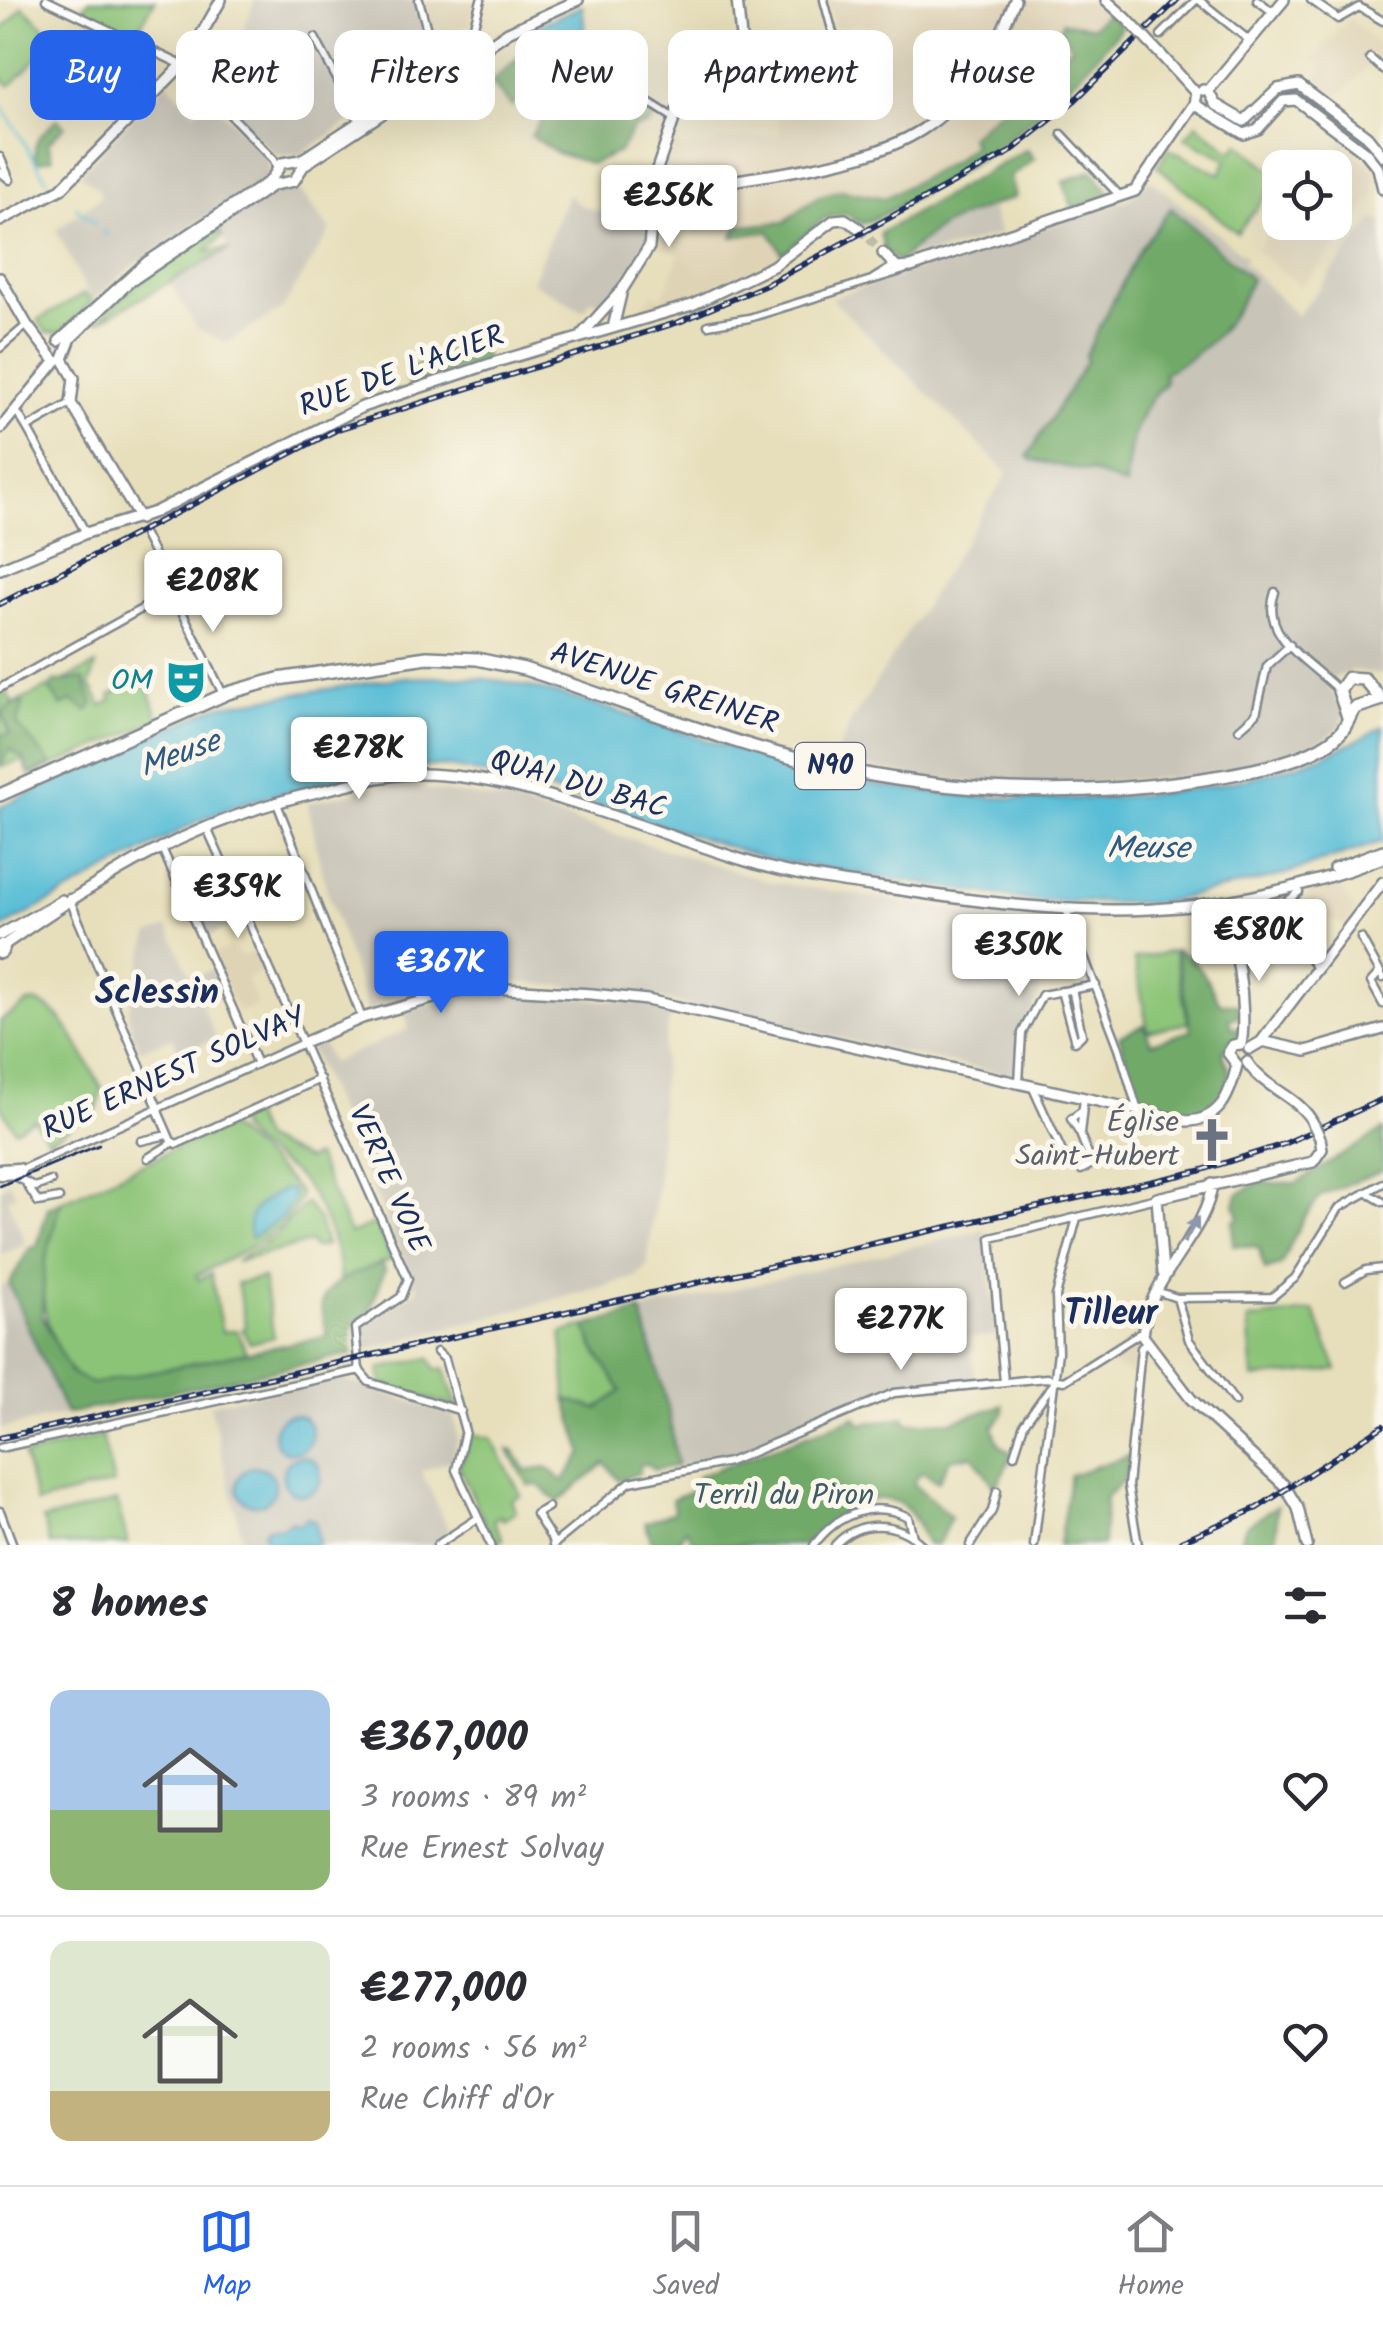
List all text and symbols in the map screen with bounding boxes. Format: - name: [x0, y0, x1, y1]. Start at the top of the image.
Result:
- chip: Buy: [30, 30, 156, 120]
- chip: Rent: [176, 30, 314, 120]
- chip: Filters: [334, 30, 495, 120]
- chip: New: [515, 30, 648, 120]
- chip: Apartment: [668, 30, 893, 120]
- chip: House: [913, 30, 1070, 120]
- map controls: [1262, 150, 1352, 240]
- button: locate: [1262, 150, 1352, 240]
- pin: €256K: [599, 165, 739, 250]
- text: €256K: [623, 172, 715, 223]
- street label: RUE DE L'ACIER: [293, 313, 511, 431]
- pin: €208K: [143, 550, 283, 635]
- text: €208K: [166, 557, 260, 608]
- street label: AVENUE GREINER: [544, 629, 784, 749]
- place label: OM: [111, 658, 153, 706]
- theatre icon: OM: [162, 658, 210, 706]
- water label: Meuse: [132, 716, 230, 793]
- pin: €278K: [289, 717, 429, 802]
- text: €278K: [313, 724, 405, 775]
- street label: QUAI DU BAC: [484, 737, 672, 833]
- road number: N90: [795, 743, 865, 789]
- water label: Meuse: [1106, 824, 1192, 875]
- pin: €359K: [168, 856, 308, 941]
- text: €359K: [193, 863, 283, 914]
- pin: €580K: [1189, 899, 1329, 984]
- text: €580K: [1213, 906, 1305, 957]
- pin: €350K: [949, 914, 1089, 999]
- text: €350K: [974, 921, 1064, 972]
- pin: €367K: [371, 931, 511, 1016]
- text: €367K: [396, 938, 486, 989]
- district label: Sclessin: [95, 966, 219, 1022]
- street label: RUE ERNEST SOLVAY: [34, 994, 315, 1154]
- street label: VERTE VOIE: [334, 1097, 443, 1262]
- place label: Église Saint-Hubert: [1015, 1099, 1179, 1181]
- church icon: Église Saint-Hubert: [1188, 1116, 1236, 1164]
- one-way arrow: [1183, 1216, 1200, 1245]
- district label: Tilleur: [1064, 1287, 1159, 1343]
- pin: €277K: [831, 1288, 971, 1373]
- text: €277K: [857, 1295, 945, 1346]
- park label: Terril du Piron: [694, 1472, 874, 1520]
- text: 8 homes: [50, 1572, 208, 1639]
- icon: filters: [1278, 1578, 1333, 1633]
- text: €367,000: [360, 1706, 528, 1773]
- icon: home: [130, 1730, 250, 1850]
- icon: heart: [1278, 1763, 1333, 1818]
- text: 3 rooms · 89 m²: [360, 1773, 586, 1824]
- text: Rue Ernest Solvay: [360, 1824, 604, 1875]
- text: €277,000: [360, 1957, 526, 2024]
- icon: home: [130, 1981, 250, 2101]
- icon: heart: [1278, 2014, 1333, 2069]
- text: 2 rooms · 56 m²: [360, 2024, 587, 2075]
- text: Rue Chiff d'Or: [360, 2075, 553, 2126]
- tab: Map: [199, 2204, 254, 2309]
- tab: Saved: [653, 2204, 719, 2309]
- tab: Home: [1117, 2204, 1184, 2309]

